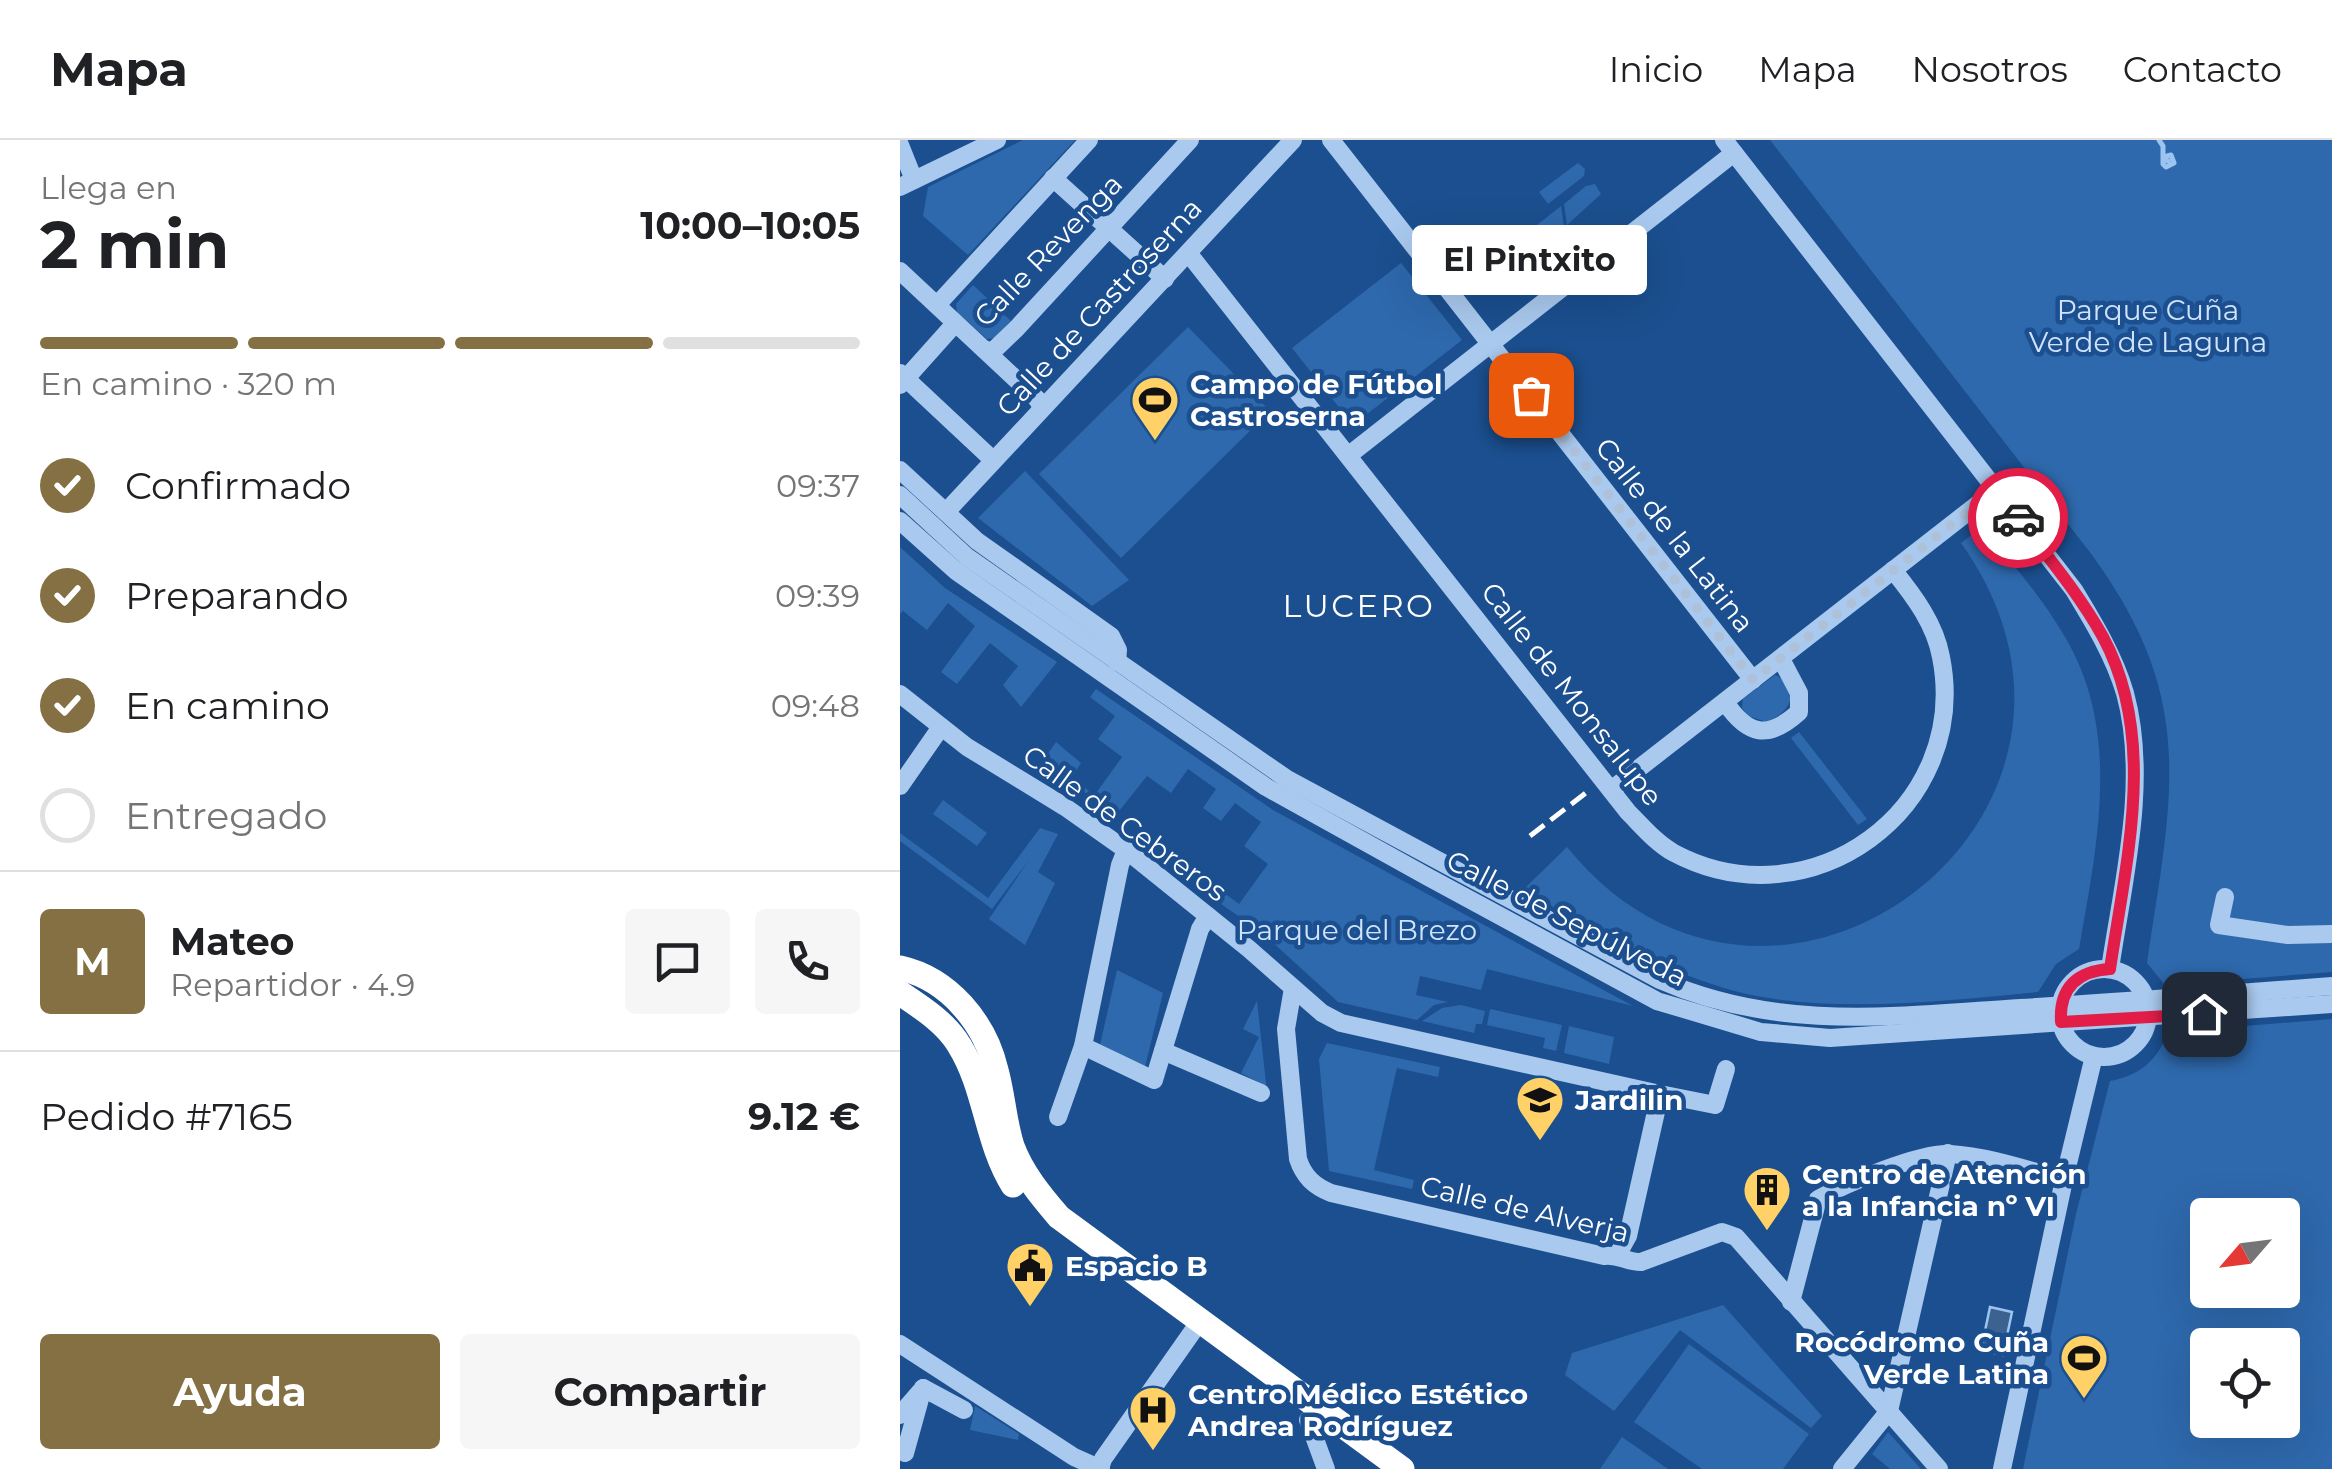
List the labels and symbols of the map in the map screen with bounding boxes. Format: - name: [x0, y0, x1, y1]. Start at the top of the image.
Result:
- street label: Calle Revenga: [967, 167, 1129, 333]
- street label: Calle de Castroserna: [989, 191, 1209, 423]
- callout: El Pintxito: [1414, 225, 1648, 295]
- park label: Parque Cuña Verde de Laguna: [2029, 293, 2267, 359]
- pin: [1489, 353, 1574, 438]
- place label: Campo de Fútbol Castroserna: [1190, 367, 1442, 433]
- sports icon: Campo de Fútbol Castroserna: [1129, 374, 1181, 442]
- street label: Calle de la Latina: [1589, 431, 1761, 639]
- courier: [1968, 468, 2068, 568]
- street label: Calle de Monsalupe: [1474, 575, 1670, 813]
- district label: LUCERO: [1283, 586, 1435, 625]
- street label: Calle de Cebreros: [1016, 738, 1234, 908]
- street label: Calle de Sepúlveda: [1441, 843, 1693, 993]
- park label: Parque del Brezo: [1237, 913, 1477, 947]
- pin: [2162, 972, 2247, 1057]
- school or university icon: Jardilin: [1514, 1074, 1566, 1142]
- place label: Jardilin: [1574, 1083, 1683, 1117]
- place label: Centro de Atención a la Infancia nº VI: [1802, 1157, 2087, 1223]
- building icon: Centro de Atención a la Infancia nº VI: [1741, 1164, 1793, 1232]
- street label: Calle de Alverja: [1417, 1168, 1633, 1250]
- north arrow: [2190, 1198, 2300, 1308]
- public building icon: Espacio B: [1004, 1240, 1056, 1308]
- place label: Espacio B: [1065, 1249, 1208, 1283]
- place label: Rocódromo Cuña Verde Latina: [1794, 1325, 2049, 1391]
- sports icon: Rocódromo Cuña Verde Latina: [2058, 1332, 2110, 1400]
- place label: Centro Médico Estético Andrea Rodríguez: [1187, 1377, 1528, 1443]
- hospital icon: Centro Médico Estético Andrea Rodríguez: [1127, 1384, 1179, 1452]

